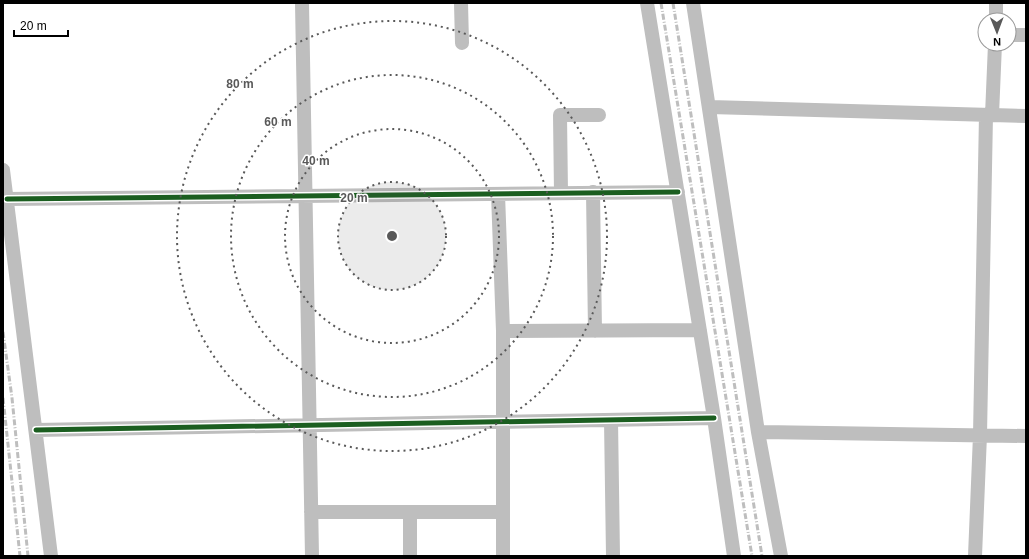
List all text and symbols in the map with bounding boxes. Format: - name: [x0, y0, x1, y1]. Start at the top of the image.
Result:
- scale bar: [14, 12, 68, 38]
- north arrow: [977, 12, 1017, 52]
- text: 20 m: [20, 19, 47, 33]
- text: N: [993, 36, 1001, 48]
- text: 80 m: [226, 77, 254, 91]
- text: 60 m: [264, 115, 292, 129]
- text: 40 m: [302, 154, 330, 168]
- text: 20 m: [340, 191, 368, 205]
- centre of rings: [385, 229, 399, 243]

